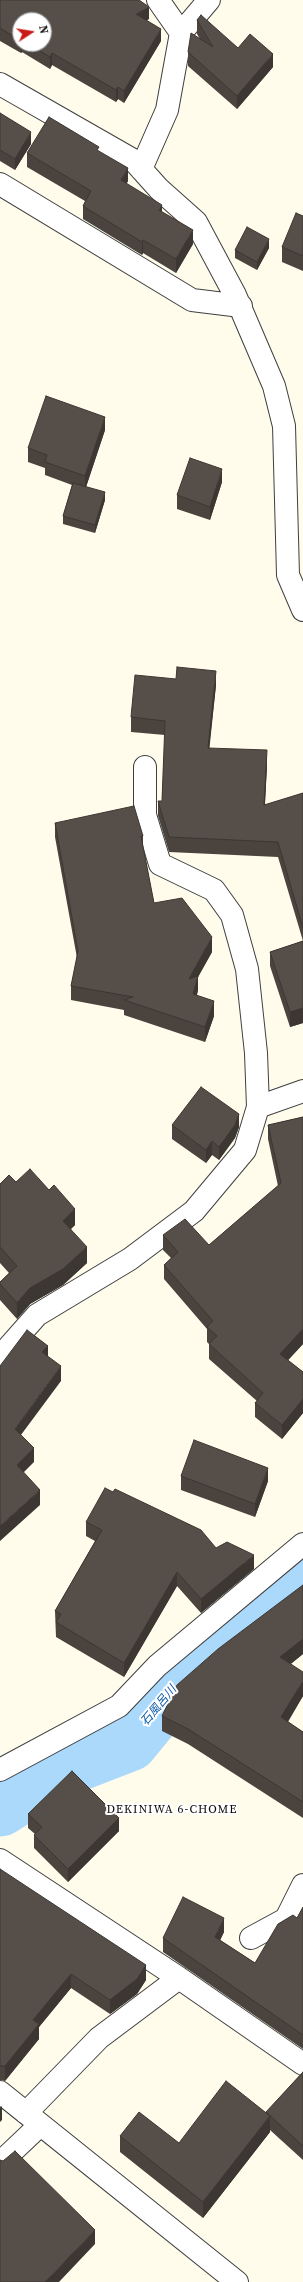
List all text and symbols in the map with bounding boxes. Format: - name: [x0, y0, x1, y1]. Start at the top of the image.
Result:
- north arrow: [12, 12, 52, 52]
- text: N: [35, 24, 51, 35]
- water label: 石風呂川: [138, 1683, 180, 1729]
- district label: DEKINIWA 6-CHOME: [107, 1803, 237, 1817]

